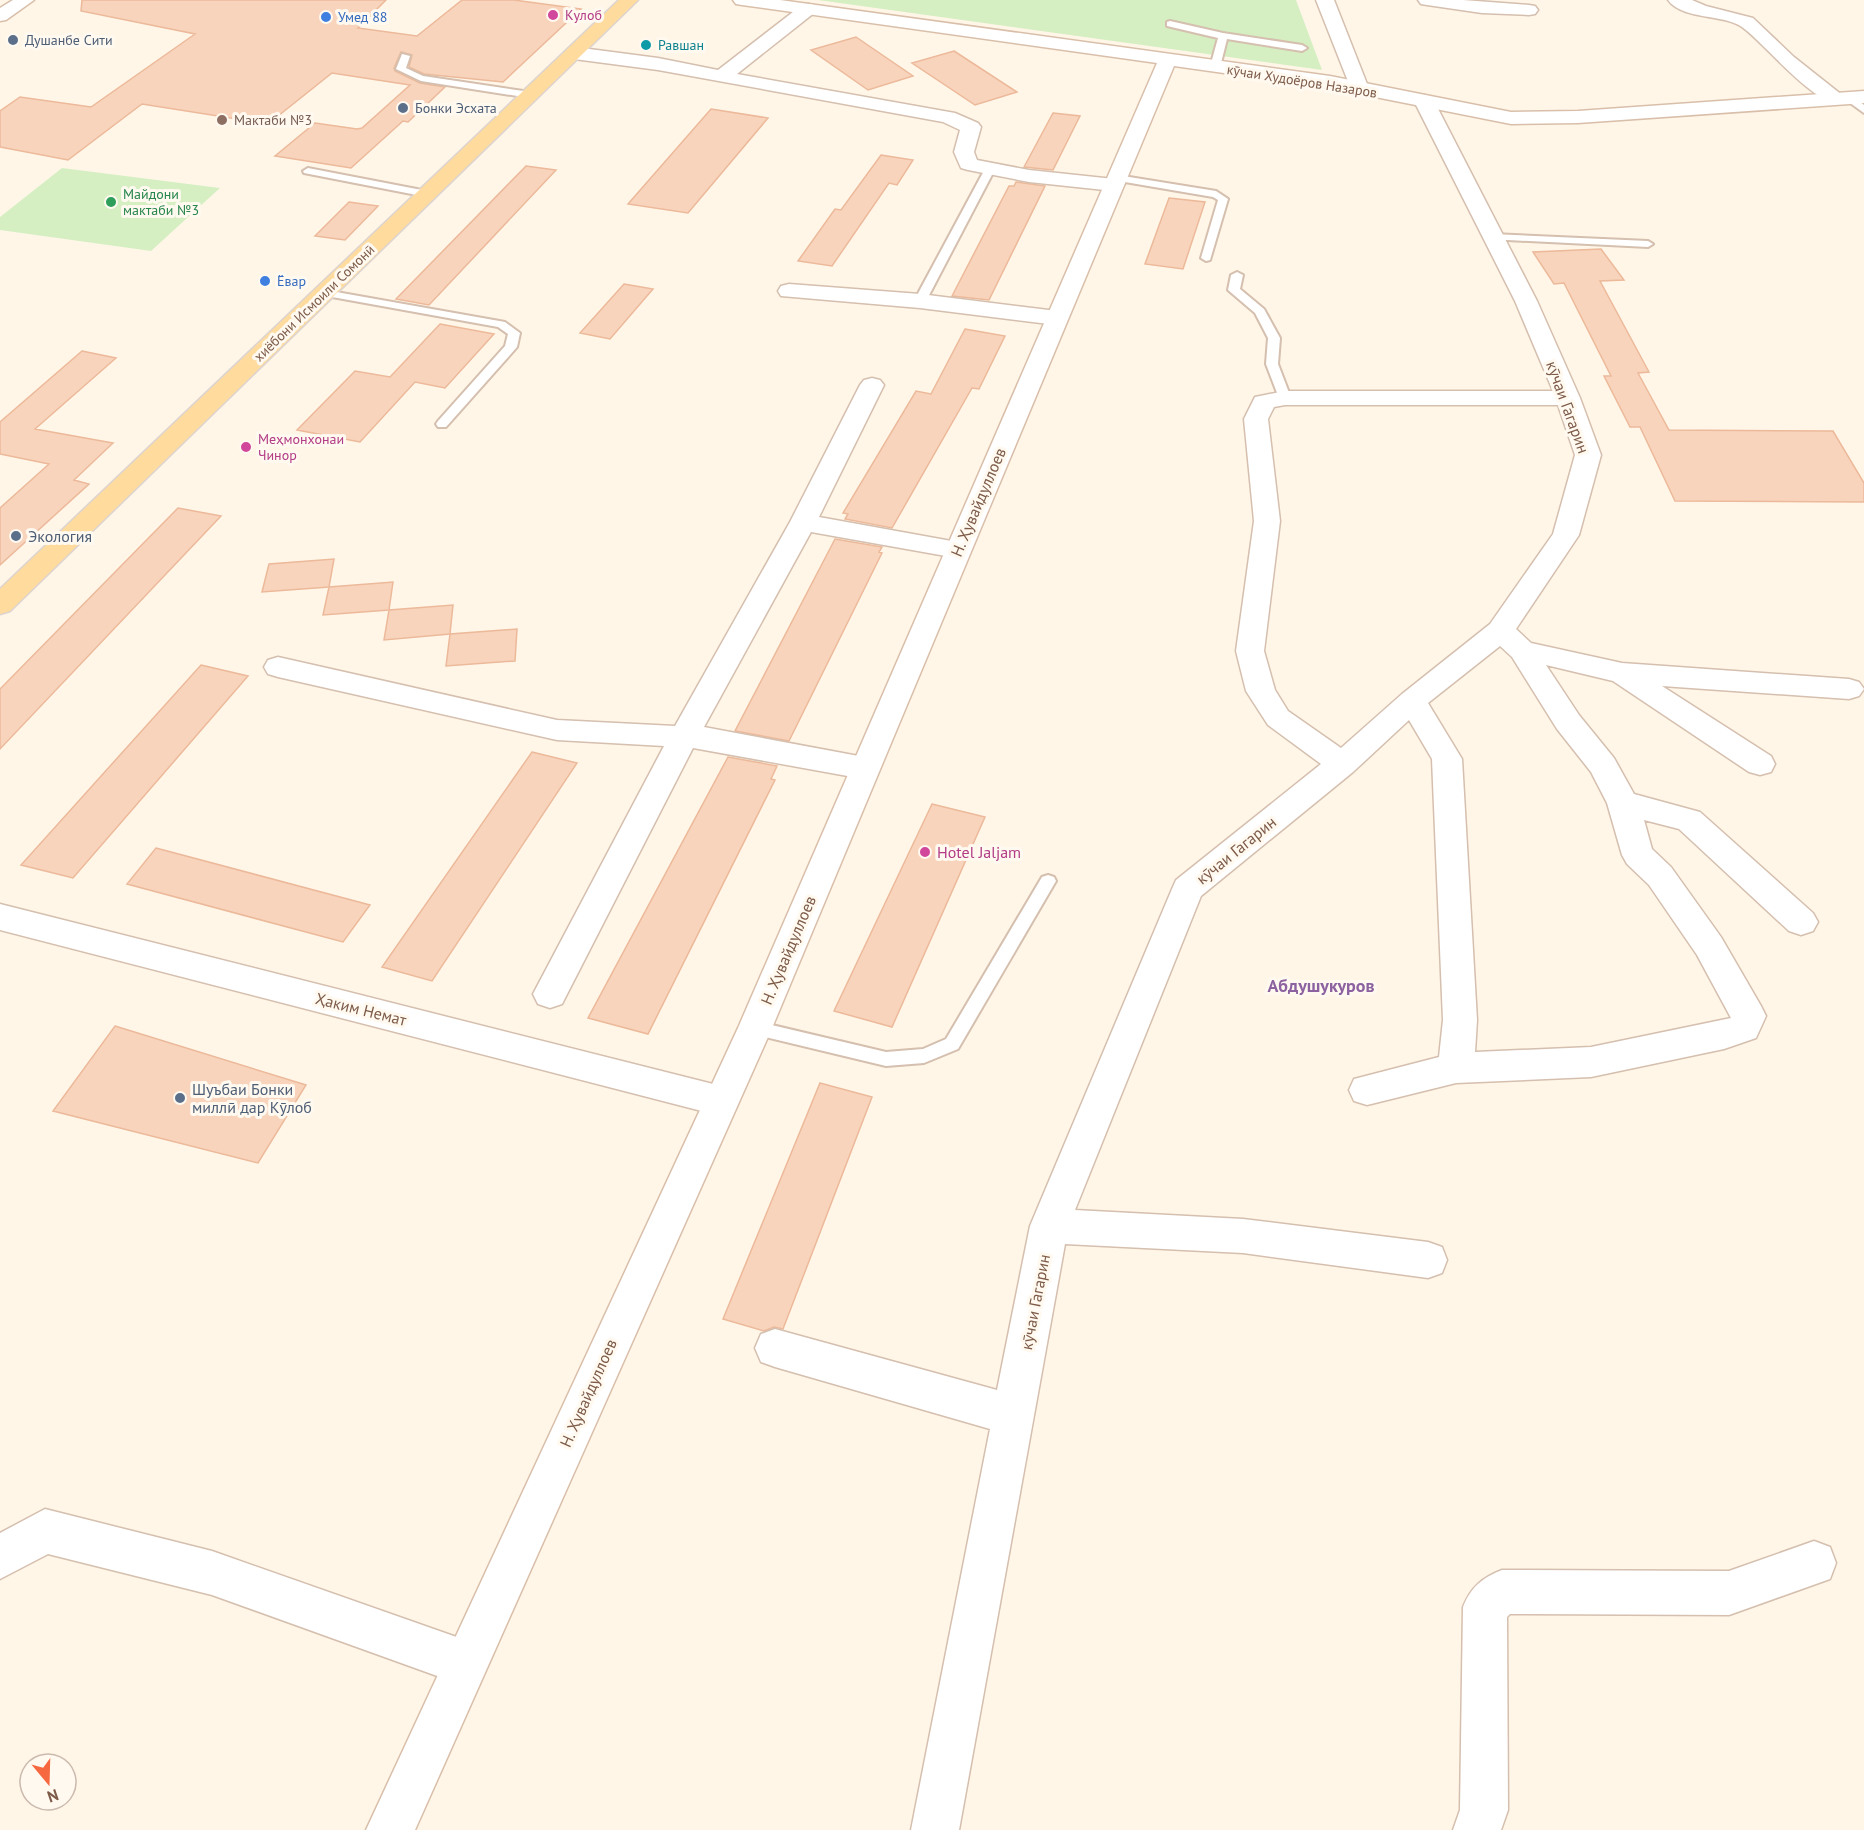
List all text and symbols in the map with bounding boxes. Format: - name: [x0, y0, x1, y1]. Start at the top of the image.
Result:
- place label: Кулоб: [565, 6, 602, 24]
- place label: Умед 88: [338, 8, 387, 26]
- marker: Кулоб: [546, 8, 560, 22]
- marker: Умед 88: [319, 10, 333, 24]
- place label: Душанбе Сити: [25, 31, 113, 49]
- marker: Душанбе Сити: [6, 33, 20, 47]
- place label: Равшан: [658, 36, 704, 54]
- marker: Равшан: [639, 38, 653, 52]
- street label: кӯчаи Худоёров Назаров: [1226, 60, 1378, 102]
- place label: Бонки Эсхата: [415, 99, 497, 117]
- marker: Бонки Эсхата: [396, 101, 410, 115]
- place label: Мактаби №3: [234, 111, 312, 129]
- marker: Мактаби №3: [215, 113, 229, 127]
- place label: Майдони мактаби №3: [123, 185, 199, 219]
- marker: Майдони мактаби №3: [104, 195, 118, 209]
- street label: хиёбони Исмоили Сомонӣ: [250, 241, 378, 365]
- place label: Ёвар: [277, 272, 306, 290]
- marker: Ёвар: [258, 274, 272, 288]
- street label: кӯчаи Гагарин: [1542, 358, 1594, 456]
- place label: Меҳмонхонаи Чинор: [258, 430, 344, 464]
- marker: Меҳмонхонаи Чинор: [239, 440, 253, 454]
- street label: Н. Ҳувайдуллоев: [946, 445, 1010, 559]
- place label: Экология: [28, 526, 92, 546]
- marker: Экология: [9, 529, 23, 543]
- street label: кӯчаи Гагарин: [1192, 812, 1280, 888]
- place label: Hotel Jaljam: [937, 842, 1021, 862]
- marker: Hotel Jaljam: [918, 845, 932, 859]
- street label: Н. Ҳувайдуллоев: [756, 893, 820, 1007]
- district label: Абдушукуров: [1267, 974, 1375, 997]
- street label: Ҳаким Немат: [314, 988, 409, 1030]
- place label: Шуъбаи Бонки миллӣ дар Кӯлоб: [192, 1079, 312, 1117]
- marker: Шуъбаи Бонки миллӣ дар Кӯлоб: [173, 1091, 187, 1105]
- street label: кӯчаи Гагарин: [1016, 1252, 1054, 1352]
- street label: Н. Ҳувайдуллоев: [555, 1336, 621, 1450]
- north arrow: [18, 1752, 78, 1812]
- text: N: [45, 1785, 61, 1807]

